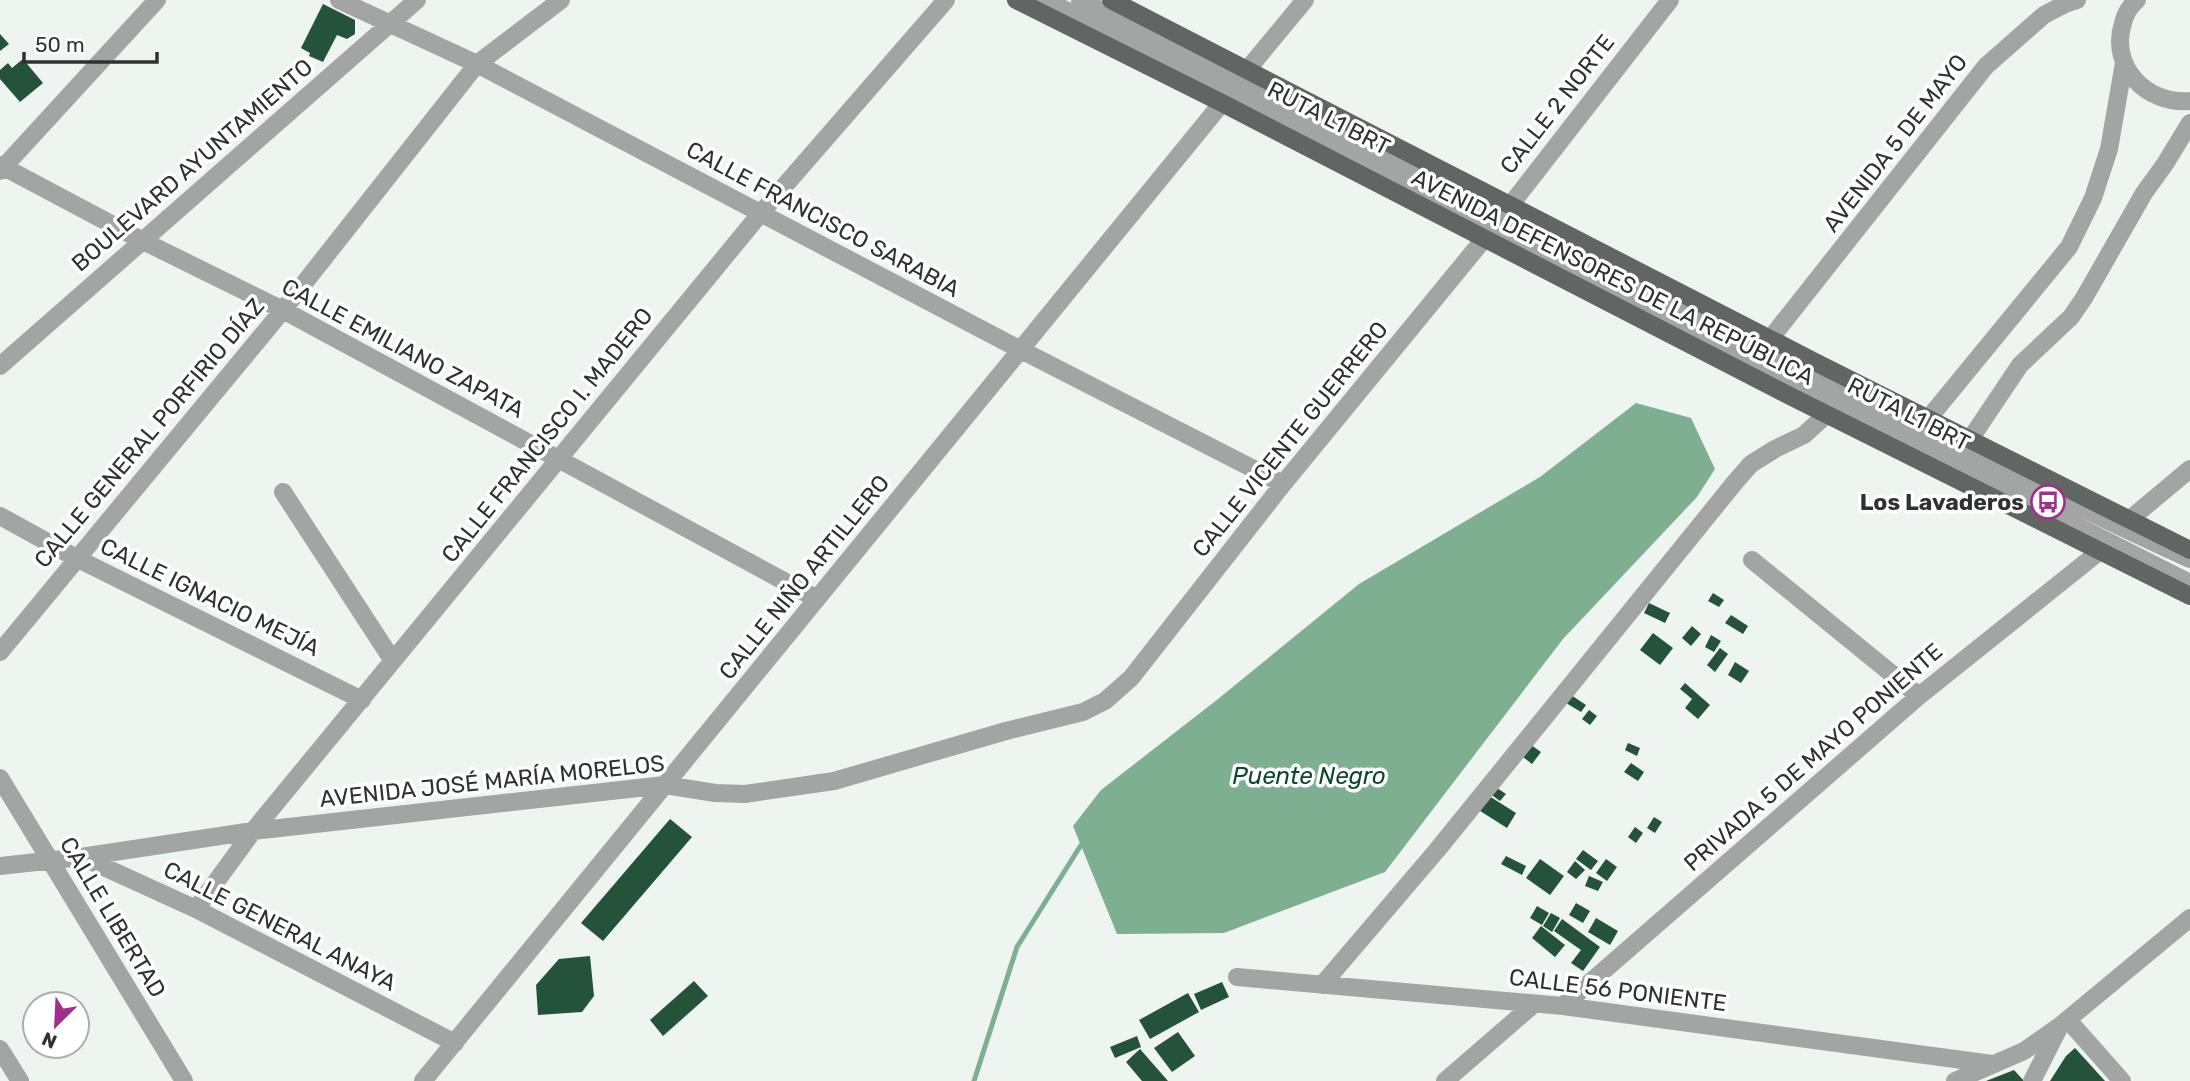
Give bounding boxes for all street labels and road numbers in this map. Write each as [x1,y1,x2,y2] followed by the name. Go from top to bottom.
[1494,29,1620,179] street label: CALLE 2 NORTE
[1817,48,1973,238] street label: AVENIDA 5 DE MAYO
[66,53,318,277] street label: BOULEVARD AYUNTAMIENTO
[1263,75,1395,161] street label: RUTA L1 BRT
[682,135,964,303] street label: CALLE FRANCISCO SARABIA
[1407,163,1819,391] street label: AVENIDA DEFENSORES DE LA REPÚBLICA
[277,272,529,424] street label: CALLE EMILIANO ZAPATA
[28,293,270,573] street label: CALLE GENERAL PORFIRIO DÍAZ
[435,302,659,568] street label: CALLE FRANCISCO I. MADERO
[1186,315,1394,563] street label: CALLE VICENTE GUERRERO
[1843,371,1975,457] street label: RUTA L1 BRT
[713,469,895,685] street label: CALLE NIÑO ARTILLERO
[96,532,324,662] street label: CALLE IGNACIO MEJÍA
[1678,637,1948,877] street label: PRIVADA 5 DE MAYO PONIENTE
[318,749,666,813] street label: AVENIDA JOSÉ MARÍA MORELOS
[54,832,172,1002] street label: CALLE LIBERTAD
[159,855,401,997] street label: CALLE GENERAL ANAYA
[1508,963,1728,1017] street label: CALLE 56 PONIENTE

